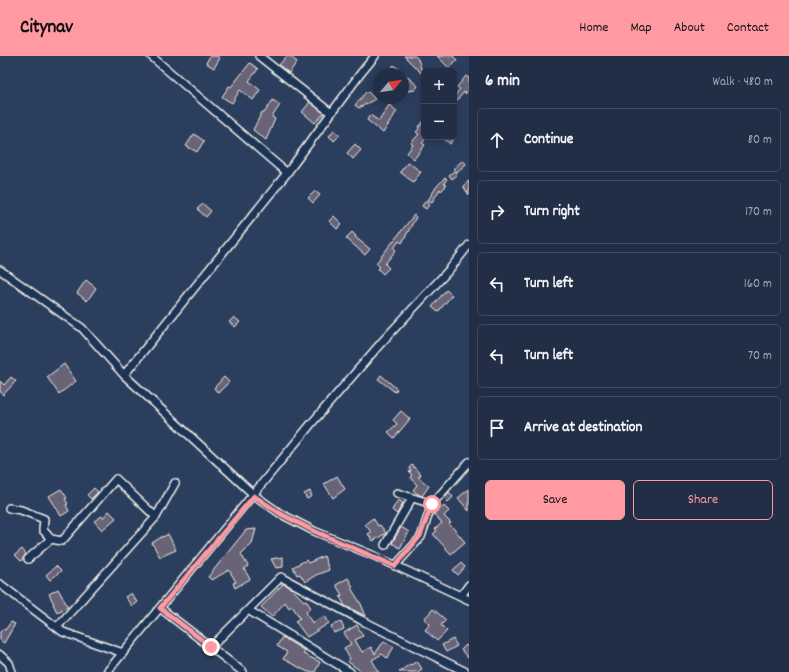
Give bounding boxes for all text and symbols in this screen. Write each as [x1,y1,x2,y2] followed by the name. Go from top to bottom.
[20,15,73,42] text: Citynav
[579,18,608,38] text: Home
[630,18,652,38] text: Map
[674,18,705,38] text: About
[727,18,769,38] text: Contact
[373,68,409,104] north arrow
[421,68,457,140] map controls
[421,68,457,104] button: +
[485,70,520,94] text: 6 min
[712,73,773,92] text: Walk · 480 m
[421,104,457,140] button: −
[486,129,508,151] icon: ahead
[524,129,573,151] text: Continue
[748,131,772,150] text: 80 m
[486,201,508,223] icon: right
[524,201,580,223] text: Turn right
[745,203,772,222] text: 170 m
[486,273,508,295] icon: left
[524,273,573,295] text: Turn left
[744,275,772,294] text: 160 m
[486,345,508,367] icon: left
[524,345,573,367] text: Turn left
[748,347,772,366] text: 70 m
[486,417,508,439] icon: arrive
[524,417,642,439] text: Arrive at destination
[485,480,625,520] button: Save
[633,480,773,520] button: Share
[423,495,441,513] route start
[202,638,220,656] route end

